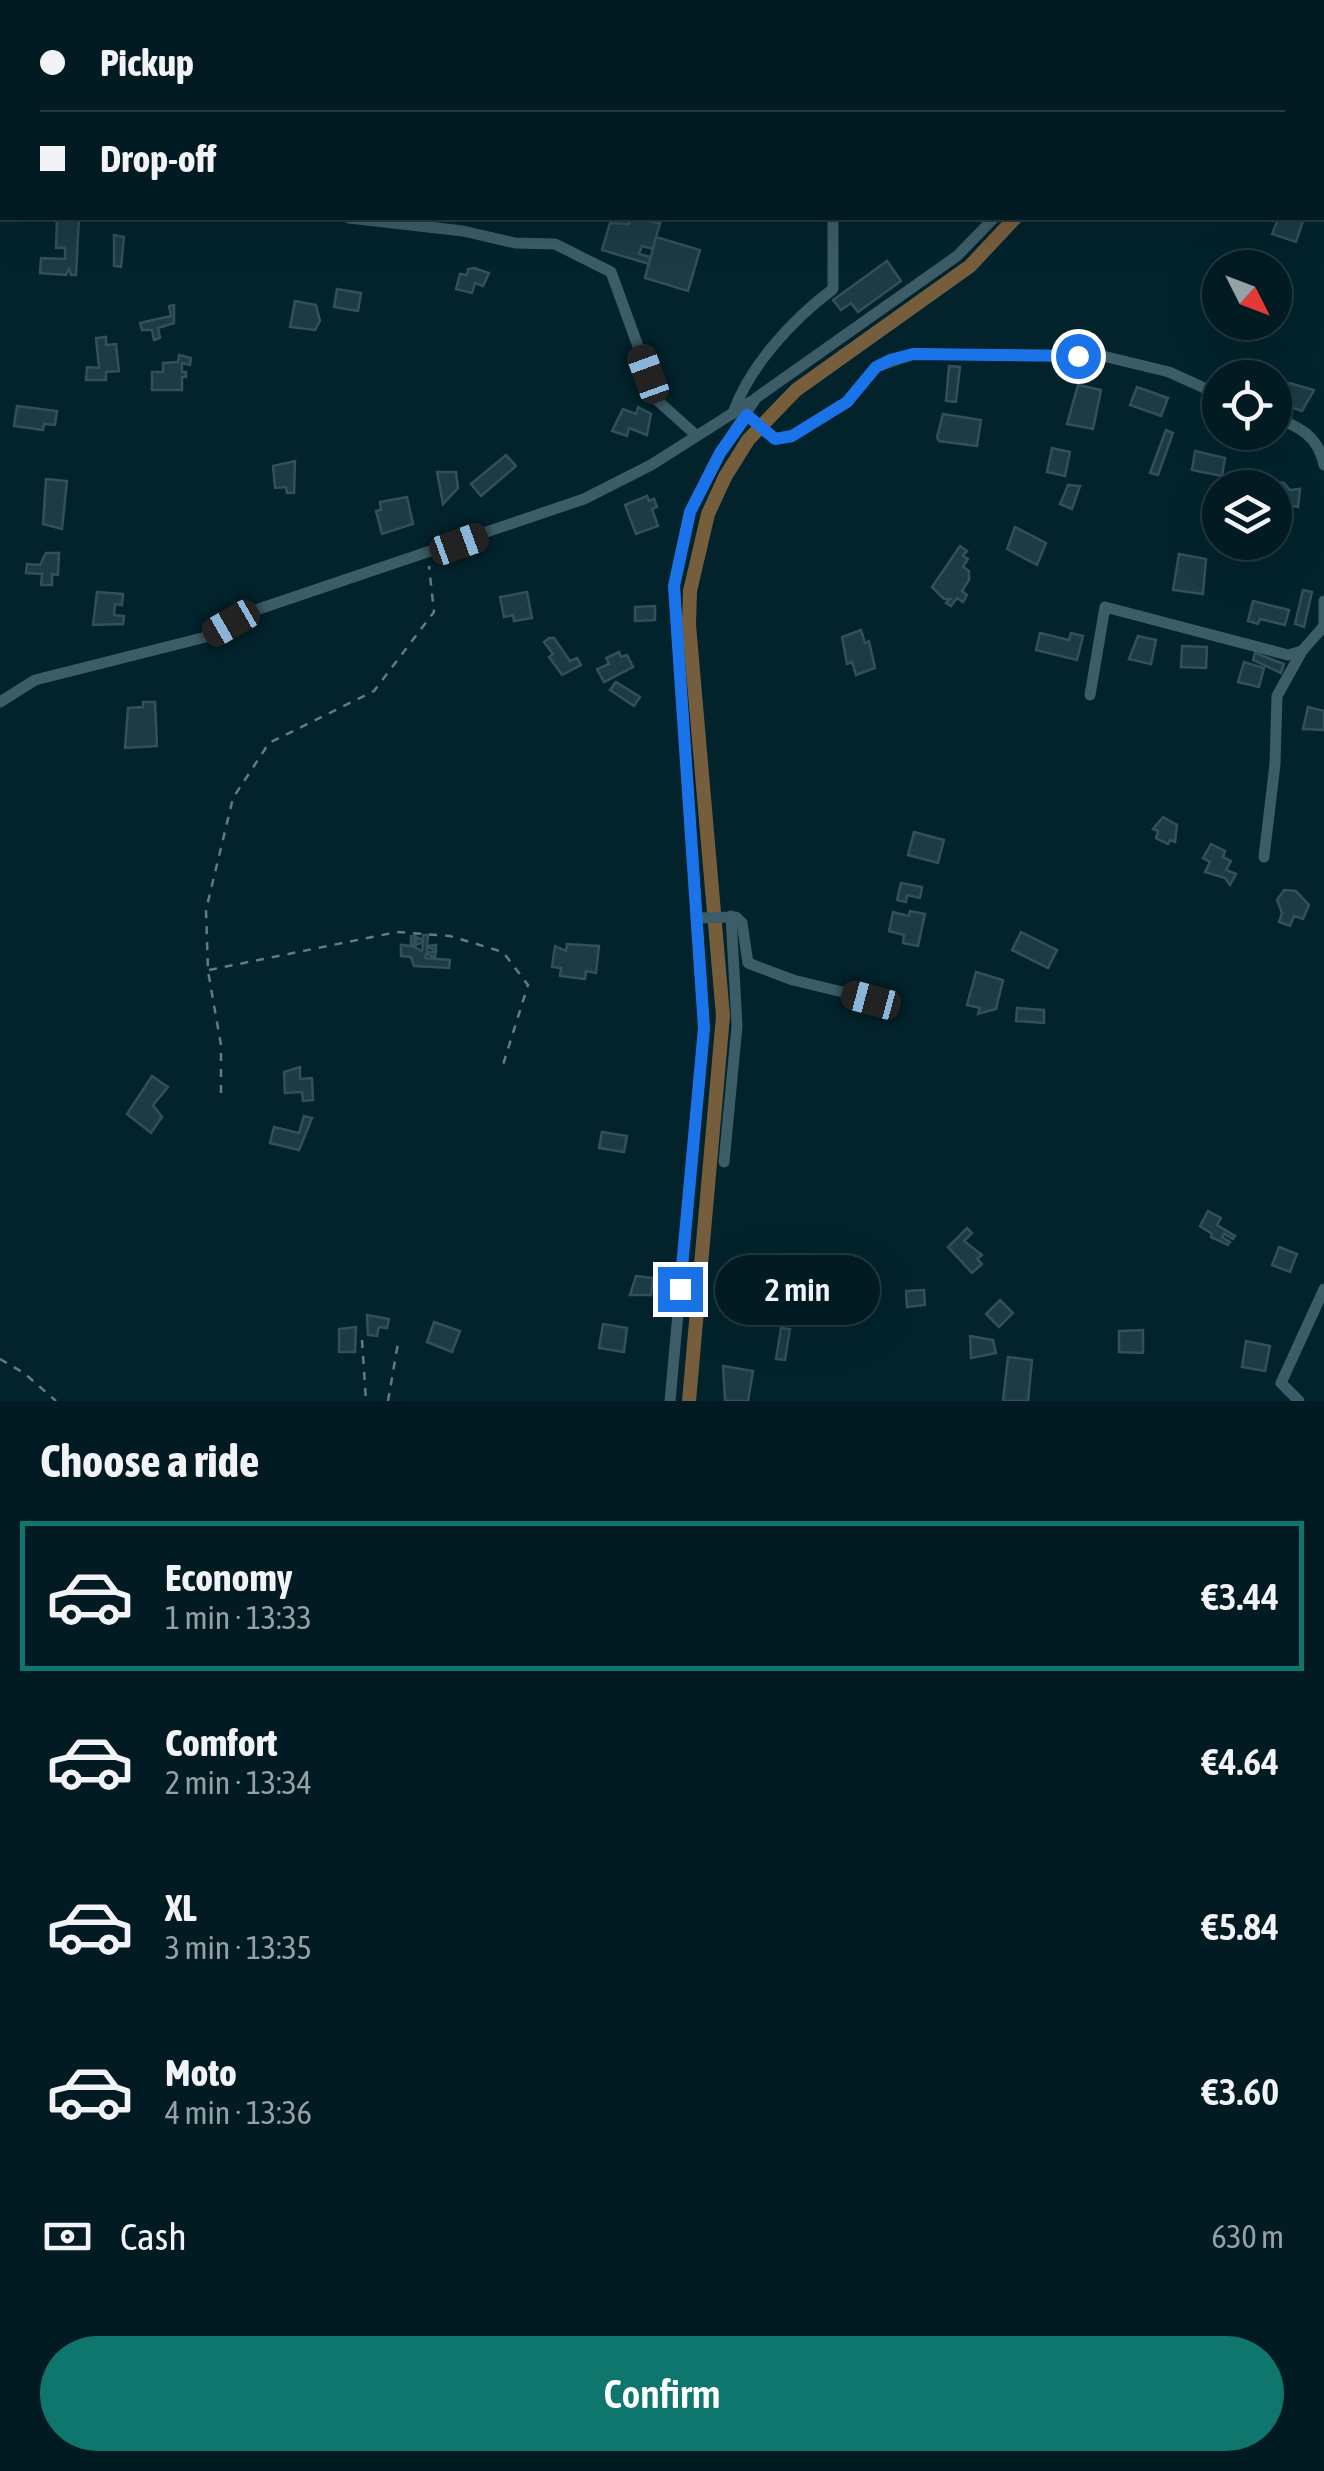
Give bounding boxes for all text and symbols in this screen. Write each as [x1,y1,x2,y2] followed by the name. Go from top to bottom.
[100,41,194,84] text: Pickup
[100,137,216,180] text: Drop-off
[1202,250,1292,340] north arrow
[1202,250,1292,560] map controls
[1056,334,1101,379] route start
[624,341,672,407] car
[1202,360,1292,450] button: locate
[1202,470,1292,560] button: layers
[426,520,492,568] car
[198,595,264,651] car
[838,978,904,1022] car
[715,1254,880,1324] callout: 2 min
[658,1267,703,1312] route end
[765,1271,830,1308] text: 2 min
[40,1435,259,1487] text: Choose a ride
[45,1551,135,1641] icon: car
[165,1556,292,1599] text: Economy
[1202,1575,1279,1618] text: €3.44
[165,1599,312,1636] text: 1 min · 13:33
[45,1716,135,1806] icon: car
[165,1721,277,1764] text: Comfort
[1202,1740,1279,1783] text: €4.64
[165,1764,312,1801] text: 2 min · 13:34
[45,1881,135,1971] icon: car
[165,1886,197,1929] text: XL
[1202,1905,1279,1948] text: €5.84
[165,1929,312,1966] text: 3 min · 13:35
[45,2046,135,2136] icon: car
[165,2051,237,2094] text: Moto
[1202,2070,1279,2113] text: €3.60
[165,2094,312,2131] text: 4 min · 13:36
[40,2209,95,2264] icon: cash
[120,2215,187,2258] text: Cash
[1211,2218,1284,2255] text: 630 m
[40,2336,1284,2451] button: Confirm

